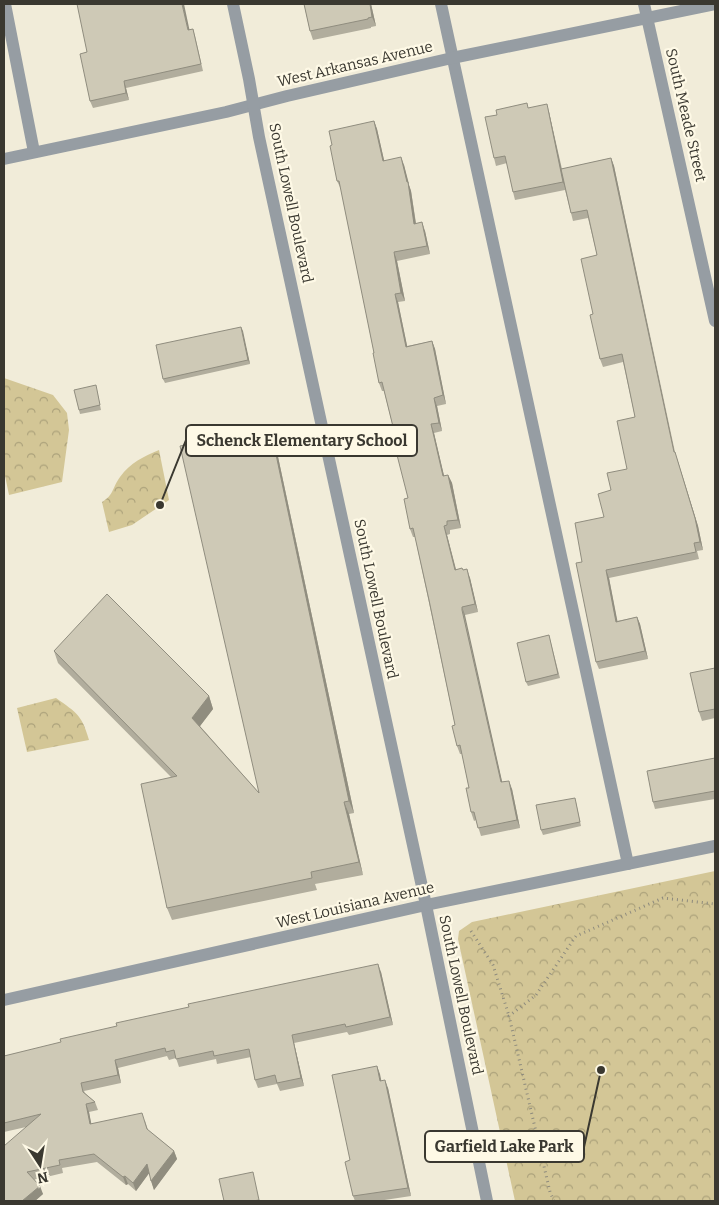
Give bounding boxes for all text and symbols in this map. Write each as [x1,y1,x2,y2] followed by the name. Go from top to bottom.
[276,37,434,91] street label: West Arkansas Avenue
[662,47,710,184] street label: South Meade Street
[265,121,317,285] street label: South Lowell Boulevard
[186,425,417,456] callout: Schenck Elementary School
[196,431,408,450] text: Schenck Elementary School
[350,517,402,681] street label: South Lowell Boulevard
[274,878,436,932] street label: West Louisiana Avenue
[435,913,487,1077] street label: South Lowell Boulevard
[425,1131,584,1162] callout: Garfield Lake Park
[435,1137,574,1156] text: Garfield Lake Park
[15,1140,65,1190] north arrow
[35,1168,50,1187] text: N

